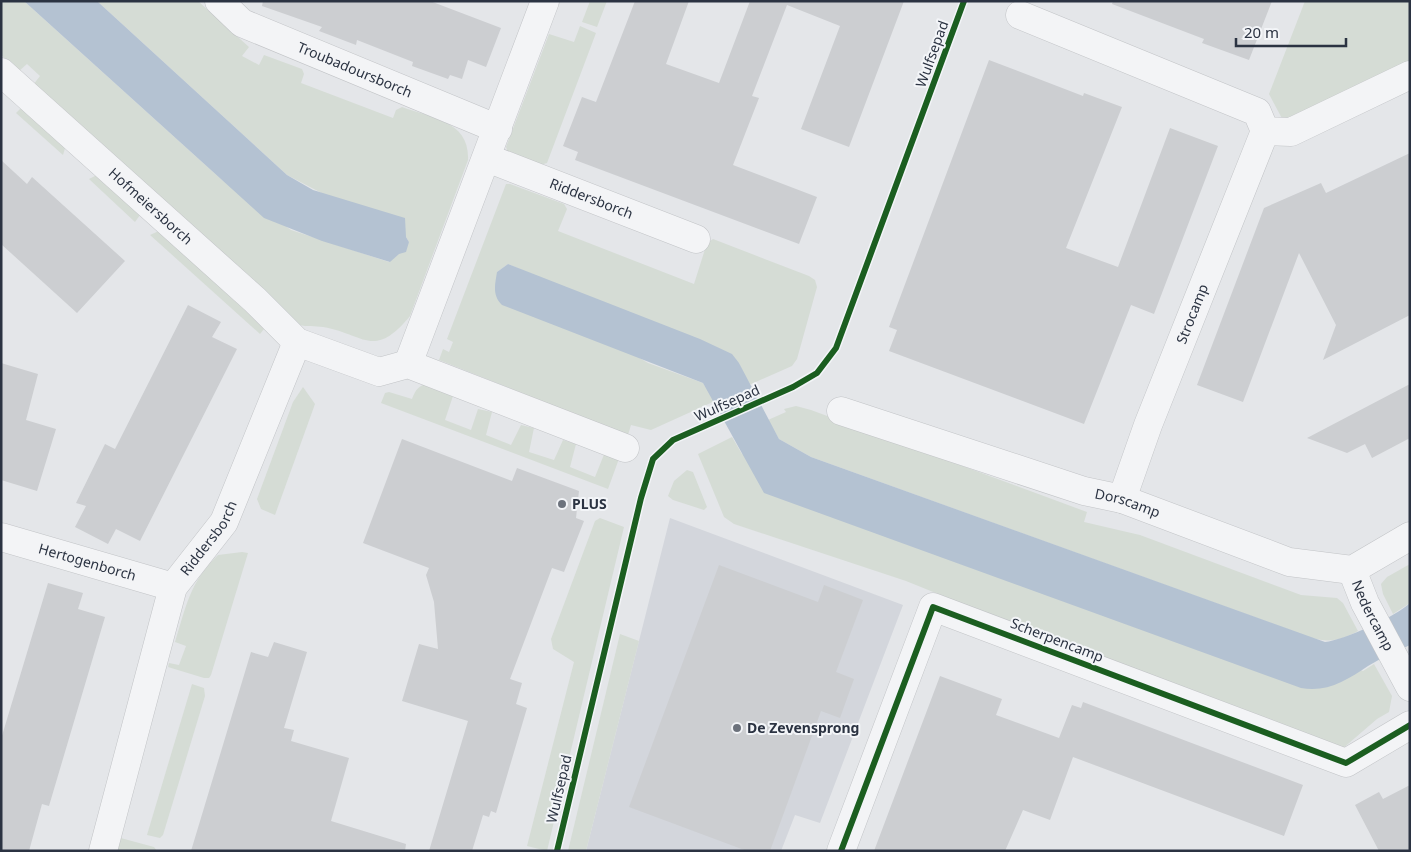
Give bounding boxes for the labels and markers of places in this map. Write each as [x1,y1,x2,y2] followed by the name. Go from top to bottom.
[572,494,607,513] place label: PLUS
[556,498,568,510] marker: PLUS
[747,718,859,737] place label: De Zevensprong
[731,722,743,734] marker: De Zevensprong

